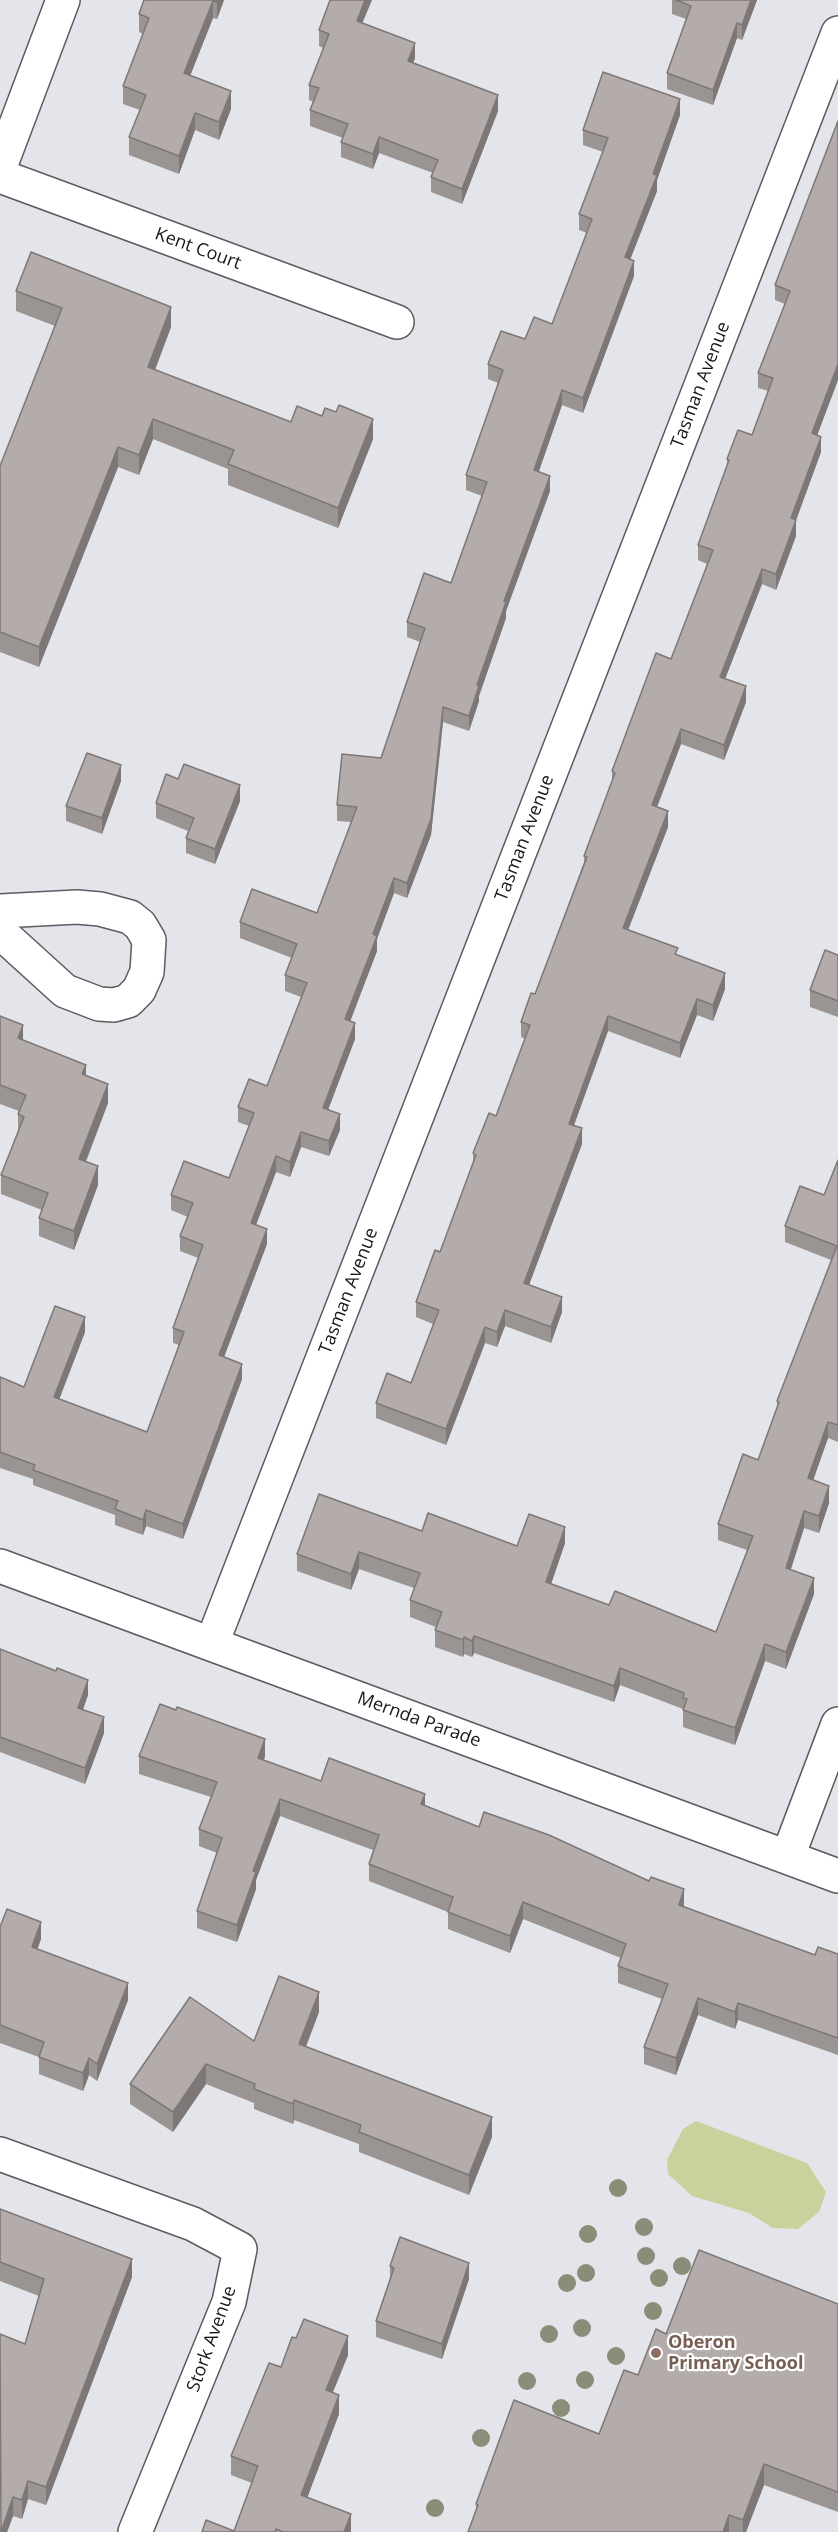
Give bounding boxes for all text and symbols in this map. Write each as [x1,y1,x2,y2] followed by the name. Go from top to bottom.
[152,223,244,275] street label: Kent Court
[667,319,735,451] street label: Tasman Avenue
[491,772,559,904] street label: Tasman Avenue
[315,1225,383,1357] street label: Tasman Avenue
[354,1688,484,1752] street label: Mernda Parade
[183,2283,241,2395] street label: Stork Avenue
[668,2332,803,2374] place label: Oberon Primary School
[649,2346,663,2360] marker: Oberon Primary School

